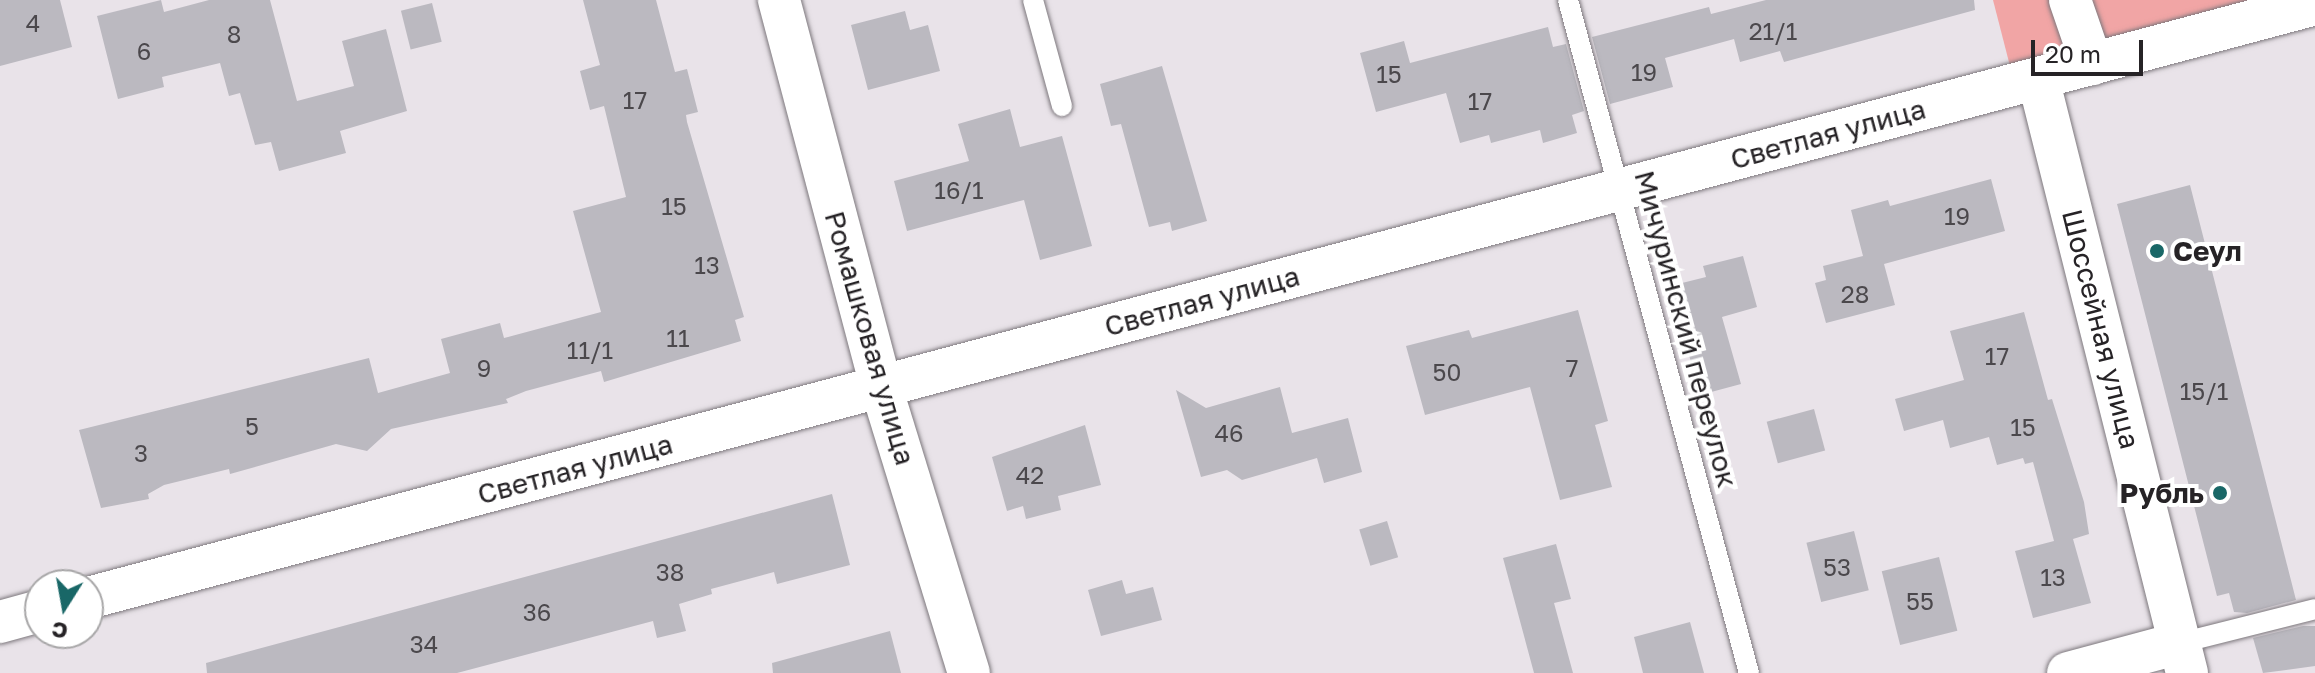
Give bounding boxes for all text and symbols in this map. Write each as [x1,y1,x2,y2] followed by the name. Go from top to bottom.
[26,9,40,37] house number: 4
[1749,17,1797,45] house number: 21/1
[227,20,241,48] house number: 8
[2035,24,2147,74] scale bar
[137,37,151,65] house number: 6
[2045,39,2101,68] text: 20 m
[1631,58,1657,86] house number: 19
[1376,60,1402,88] house number: 15
[623,86,647,114] house number: 17
[1468,87,1492,115] house number: 17
[1727,92,1929,176] street label: Светлая улица
[1628,167,1744,491] street label: Мичуринский переулок
[934,176,984,204] house number: 16/1
[661,192,687,220] house number: 15
[1944,202,1970,230] house number: 19
[2055,206,2147,452] street label: Шоссейная улица
[818,207,922,469] street label: Ромашковая улица
[2173,234,2242,268] place label: Сеул
[2148,242,2166,260] marker: Сеул
[694,251,720,279] house number: 13
[1101,259,1303,343] street label: Светлая улица
[1841,280,1869,308] house number: 28
[666,324,690,352] house number: 11
[567,336,613,364] house number: 11/1
[1985,342,2009,370] house number: 17
[477,354,491,382] house number: 9
[1566,354,1578,382] house number: 7
[1433,358,1461,386] house number: 50
[2180,377,2228,405] house number: 15/1
[245,412,259,440] house number: 5
[2010,413,2036,441] house number: 15
[1214,419,1244,447] house number: 46
[474,427,676,511] street label: Светлая улица
[134,439,148,467] house number: 3
[1016,461,1044,489] house number: 42
[2119,476,2204,510] place label: Рубль
[2211,484,2229,502] marker: Рубль
[1823,553,1851,581] house number: 53
[656,558,684,586] house number: 38
[2040,563,2066,591] house number: 13
[24,569,104,649] north arrow
[1906,587,1934,615] house number: 55
[523,598,551,626] house number: 36
[49,616,70,646] text: С
[410,630,438,658] house number: 34

